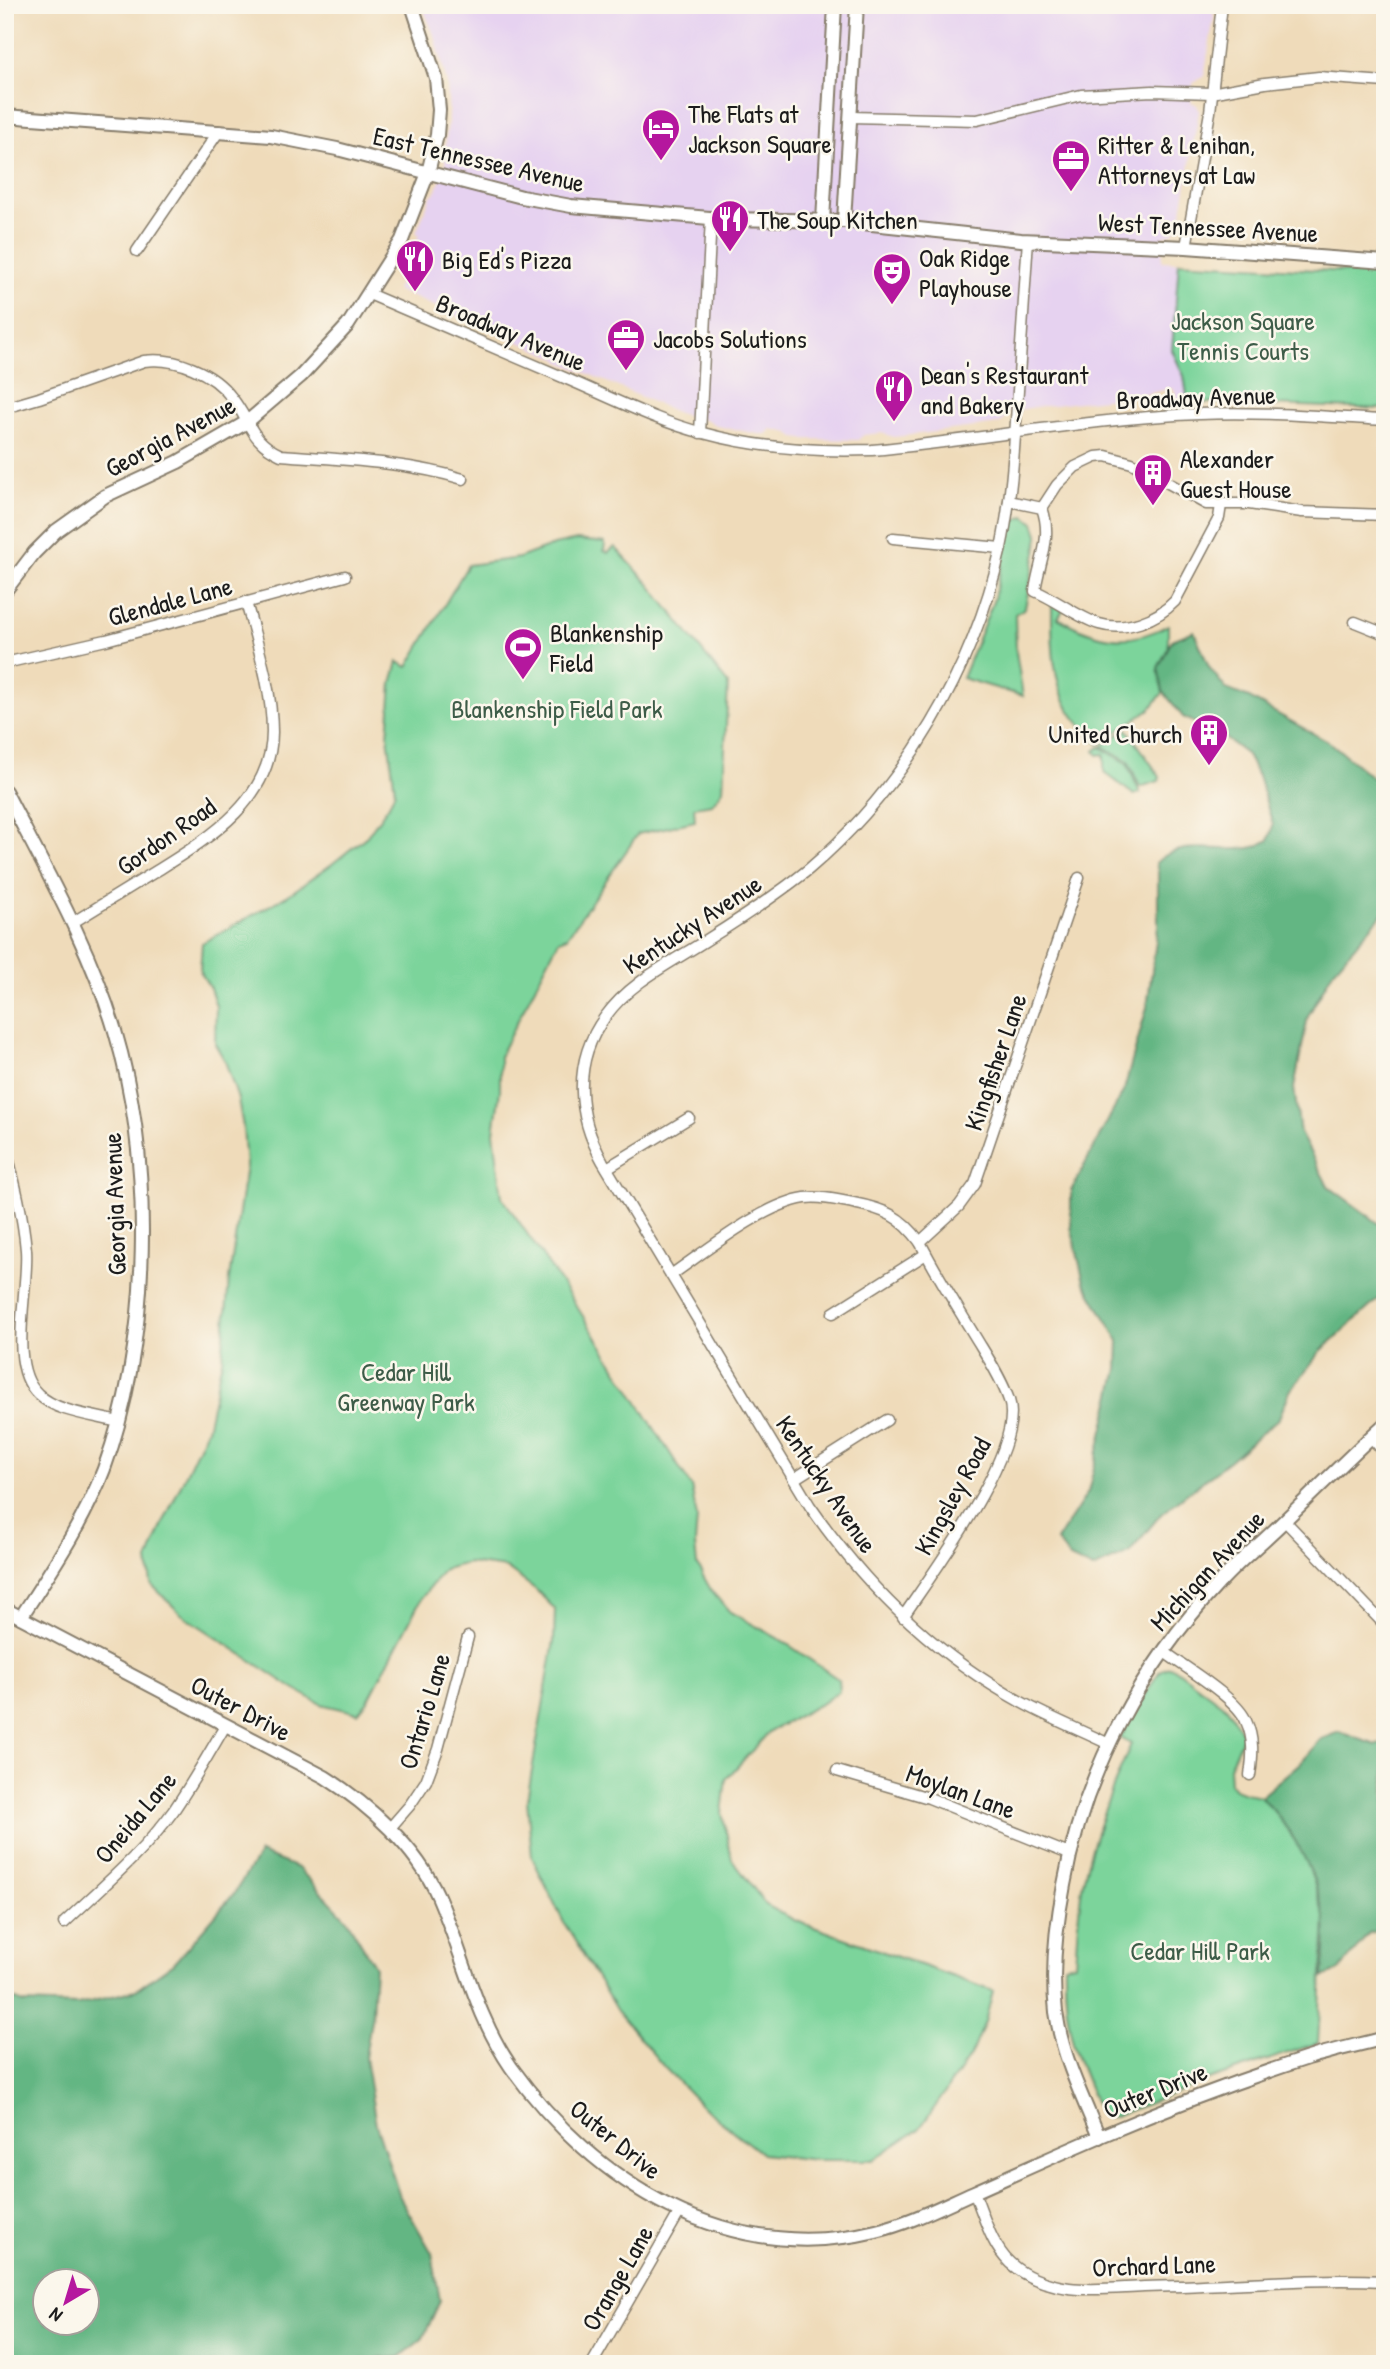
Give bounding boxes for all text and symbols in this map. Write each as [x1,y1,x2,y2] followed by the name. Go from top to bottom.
[688,96,832,161] place label: The Flats at Jackson Square
[640,107,682,162] hotel icon: The Flats at Jackson Square
[370,118,588,200] street label: East Tennessee Avenue
[1098,127,1255,192] place label: Ritter & Lenihan, Attorneys at Law
[1050,138,1092,193] office icon: Ritter & Lenihan, Attorneys at Law
[709,198,751,253] restaurant icon: The Soup Kitchen
[757,202,918,237] place label: The Soup Kitchen
[1097,204,1319,250] street label: West Tennessee Avenue
[394,238,436,293] restaurant icon: Big Ed's Pizza
[919,240,1012,305] place label: Oak Ridge Playhouse
[442,242,571,277] place label: Big Ed's Pizza
[871,251,913,306] theatre icon: Oak Ridge Playhouse
[431,285,591,379] street label: Broadway Avenue
[1171,303,1315,368] park label: Jackson Square Tennis Courts
[605,317,647,372] office icon: Jacobs Solutions
[653,321,807,356] place label: Jacobs Solutions
[921,357,1090,422] place label: Dean's Restaurant and Bakery
[873,368,915,423] restaurant icon: Dean's Restaurant and Bakery
[1116,377,1276,417] street label: Broadway Avenue
[99,387,241,485] street label: Georgia Avenue
[1180,441,1292,506] place label: Alexander Guest House
[1132,452,1174,507] building icon: Alexander Guest House
[104,568,236,634] street label: Glendale Lane
[549,615,663,680] place label: Blankenship Field
[502,626,544,681] sports icon: Blankenship Field
[451,691,663,726] park label: Blankenship Field Park
[1188,712,1230,767] building icon: United Church
[1048,716,1182,751] place label: United Church
[109,789,223,883] street label: Gordon Road
[616,866,768,982] street label: Kentucky Avenue
[955,989,1035,1135] street label: Kingfisher Lane
[94,1132,134,1276] street label: Georgia Avenue
[337,1354,475,1419] park label: Cedar Hill Greenway Park
[768,1408,886,1560] street label: Kentucky Avenue
[905,1431,999,1561] street label: Kingsley Road
[1142,1502,1272,1638] street label: Michigan Avenue
[390,1649,458,1773] street label: Ontario Lane
[185,1667,297,1749] street label: Outer Drive
[902,1755,1020,1827] street label: Moylan Lane
[86,1763,184,1871] street label: Oneida Lane
[1130,1933,1270,1968] park label: Cedar Hill Park
[1098,2053,1212,2127] street label: Outer Drive
[563,2091,669,2187] street label: Outer Drive
[573,2219,661,2337] street label: Orange Lane
[1092,2245,1216,2285] street label: Orchard Lane
[32,2268,102,2338] north arrow
[44,2302,68,2329] text: N

